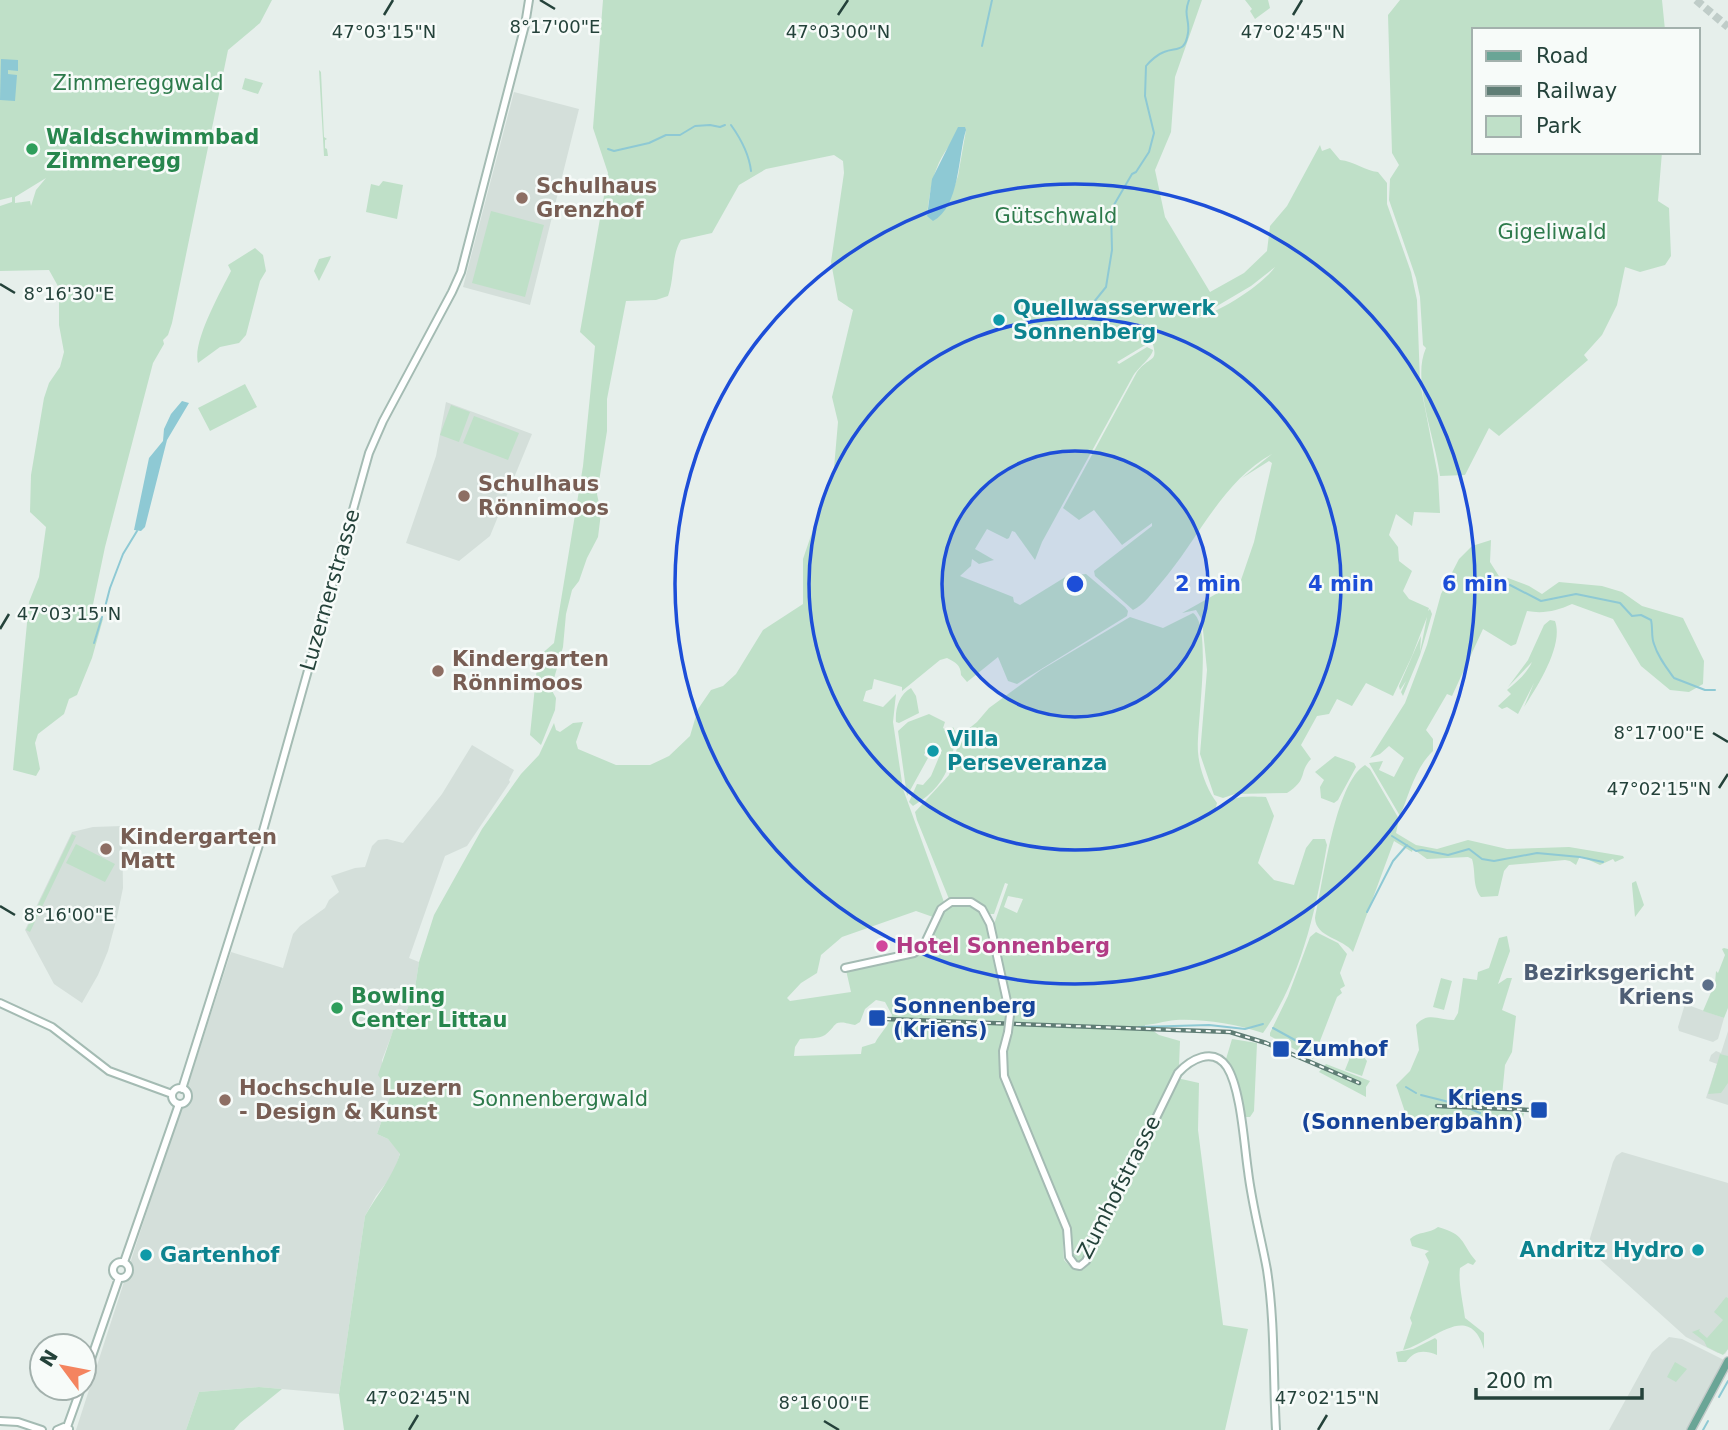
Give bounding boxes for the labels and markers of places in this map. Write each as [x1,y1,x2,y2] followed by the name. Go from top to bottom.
[46,125,259,173] place label: Waldschwimmbad Zimmeregg
[24,141,40,157] marker: Waldschwimmbad Zimmeregg
[536,174,657,222] place label: Schulhaus Grenzhof
[514,190,530,206] marker: Schulhaus Grenzhof
[1013,296,1217,344] place label: Quellwasserwerk Sonnenberg
[991,312,1007,328] marker: Quellwasserwerk Sonnenberg
[478,472,609,520] place label: Schulhaus Rönnimoos
[456,488,472,504] marker: Schulhaus Rönnimoos
[1063,572,1087,596] centre of rings
[452,647,609,695] place label: Kindergarten Rönnimoos
[430,663,446,679] marker: Kindergarten Rönnimoos
[947,727,1108,775] place label: Villa Perseveranza
[925,743,941,759] marker: Villa Perseveranza
[120,825,277,873] place label: Kindergarten Matt
[98,841,114,857] marker: Kindergarten Matt
[896,934,1110,958] place label: Hotel Sonnenberg
[874,938,890,954] marker: Hotel Sonnenberg
[1523,961,1694,1009] place label: Bezirksgericht Kriens
[1700,977,1716,993] marker: Bezirksgericht Kriens
[351,984,507,1032] place label: Bowling Center Littau
[893,994,1036,1042] place label: Sonnenberg (Kriens)
[329,1000,345,1016] marker: Bowling Center Littau
[867,1008,887,1028] marker: Sonnenberg (Kriens)
[1297,1037,1388,1061] place label: Zumhof
[1271,1039,1291,1059] marker: Zumhof
[239,1076,462,1124] place label: Hochschule Luzern - Design & Kunst
[1301,1086,1523,1134] place label: Kriens (Sonnenbergbahn)
[217,1092,233,1108] marker: Hochschule Luzern - Design & Kunst
[1529,1100,1549,1120] marker: Kriens (Sonnenbergbahn)
[1520,1238,1684,1262] place label: Andritz Hydro
[1690,1242,1706,1258] marker: Andritz Hydro
[160,1243,280,1267] place label: Gartenhof
[138,1247,154,1263] marker: Gartenhof

